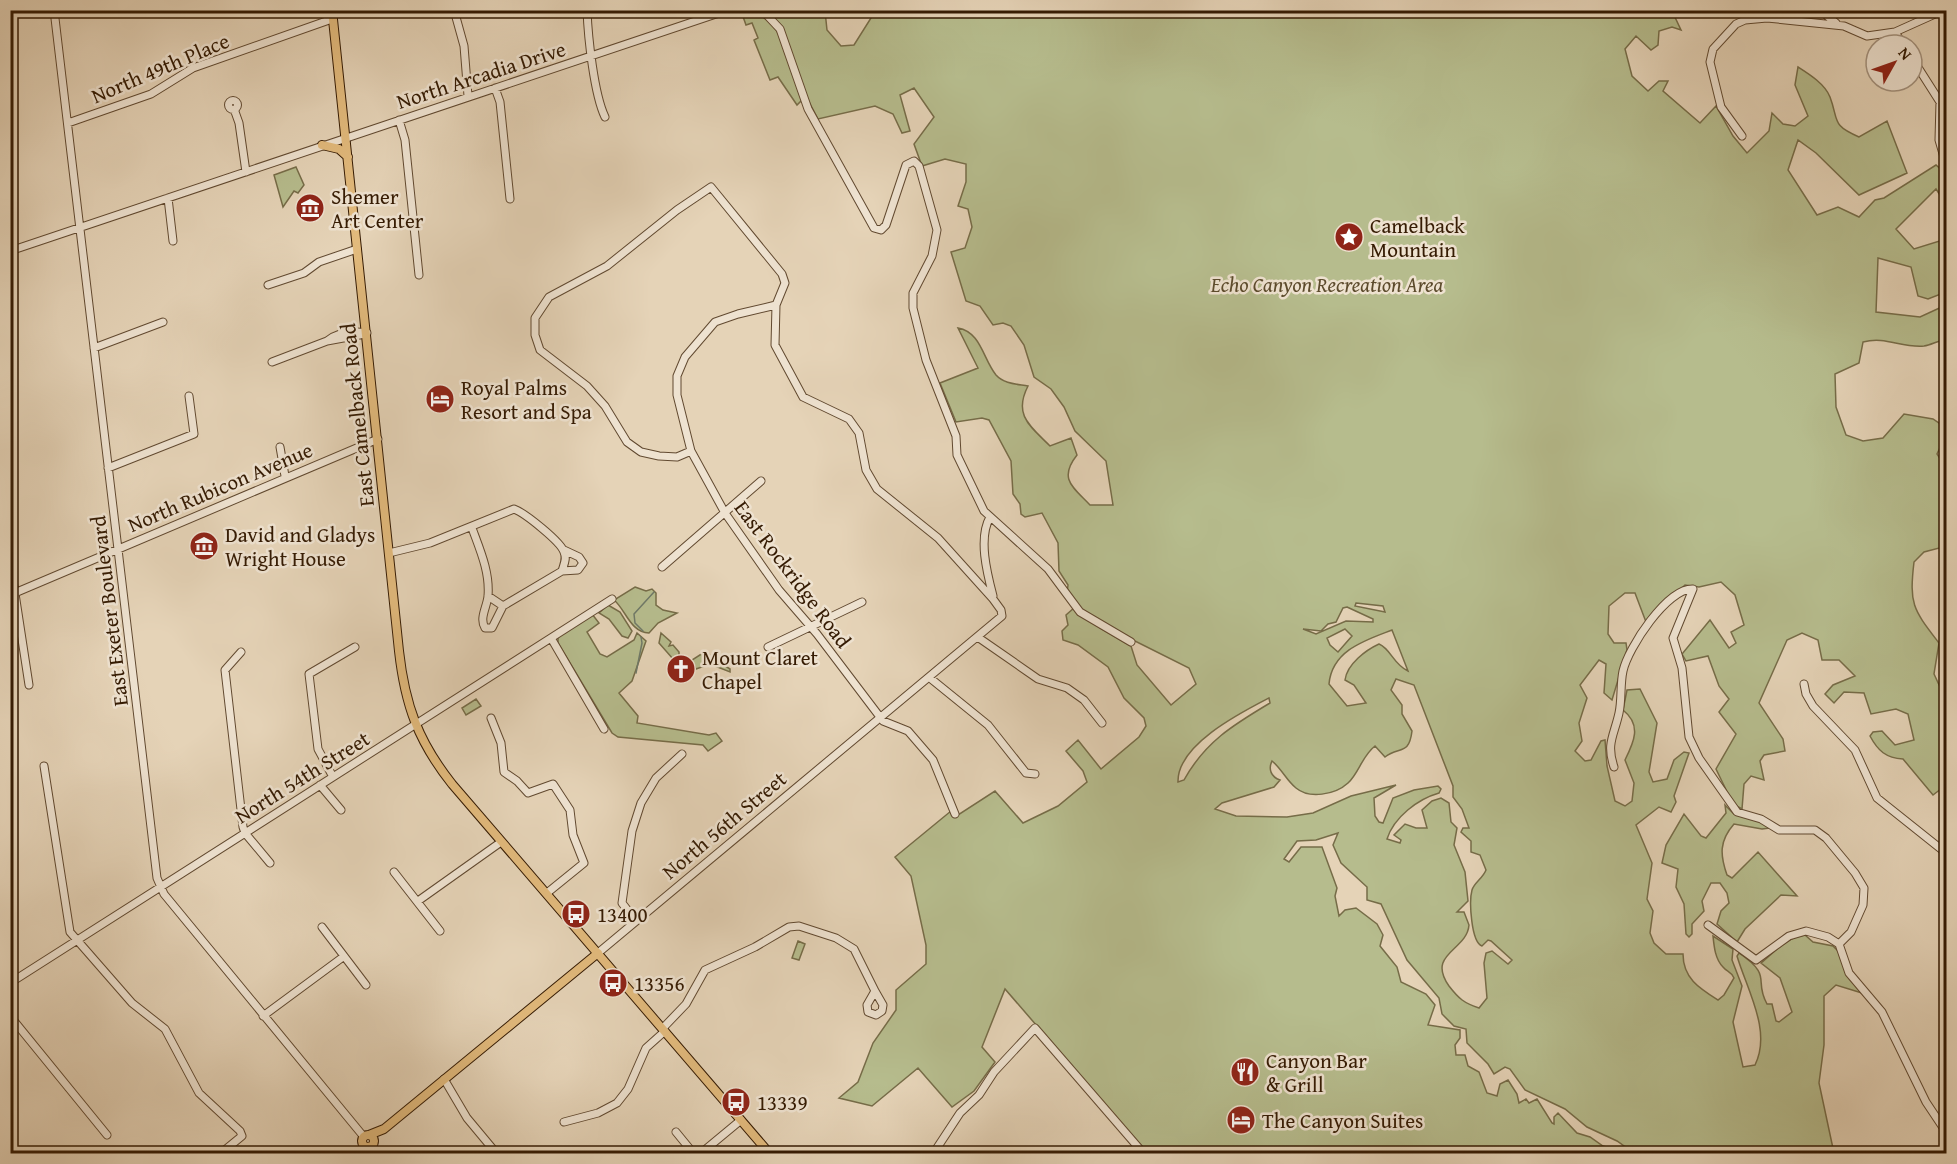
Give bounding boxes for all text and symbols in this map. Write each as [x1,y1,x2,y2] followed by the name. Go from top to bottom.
[86,25,234,111] street label: North 49th Place
[393,33,570,117] street label: North Arcadia Drive
[1864,33,1924,93] north arrow
[1893,42,1918,65] text: N
[331,181,424,236] place label: Shemer Art Center
[294,192,326,224] museum icon: Shemer Art Center
[1370,210,1465,265] place label: Camelback Mountain
[1333,221,1365,253] place icon: Camelback Mountain
[1210,269,1444,300] park label: Echo Canyon Recreation Area
[332,321,382,508] street label: East Camelback Road
[461,372,592,427] place label: Royal Palms Resort and Spa
[424,383,456,415] hotel icon: Royal Palms Resort and Spa
[123,434,317,540] street label: North Rubicon Avenue
[727,494,859,655] street label: East Rockridge Road
[82,513,136,708] street label: East Exeter Boulevard
[225,519,375,574] place label: David and Gladys Wright House
[188,530,220,562] museum icon: David and Gladys Wright House
[702,642,819,697] place label: Mount Claret Chapel
[665,653,697,685] church icon: Mount Claret Chapel
[228,723,376,831] street label: North 54th Street
[655,763,793,886] street label: North 56th Street
[560,898,592,930] bus stop icon: 13400
[597,899,648,930] place label: 13400
[597,967,629,999] bus stop icon: 13356
[634,968,685,999] place label: 13356
[1266,1045,1367,1100] place label: Canyon Bar & Grill
[1229,1056,1261,1088] restaurant icon: Canyon Bar & Grill
[720,1086,752,1118] bus stop icon: 13339
[757,1087,808,1118] place label: 13339
[1225,1104,1257,1136] hotel icon: The Canyon Suites
[1262,1105,1423,1136] place label: The Canyon Suites

